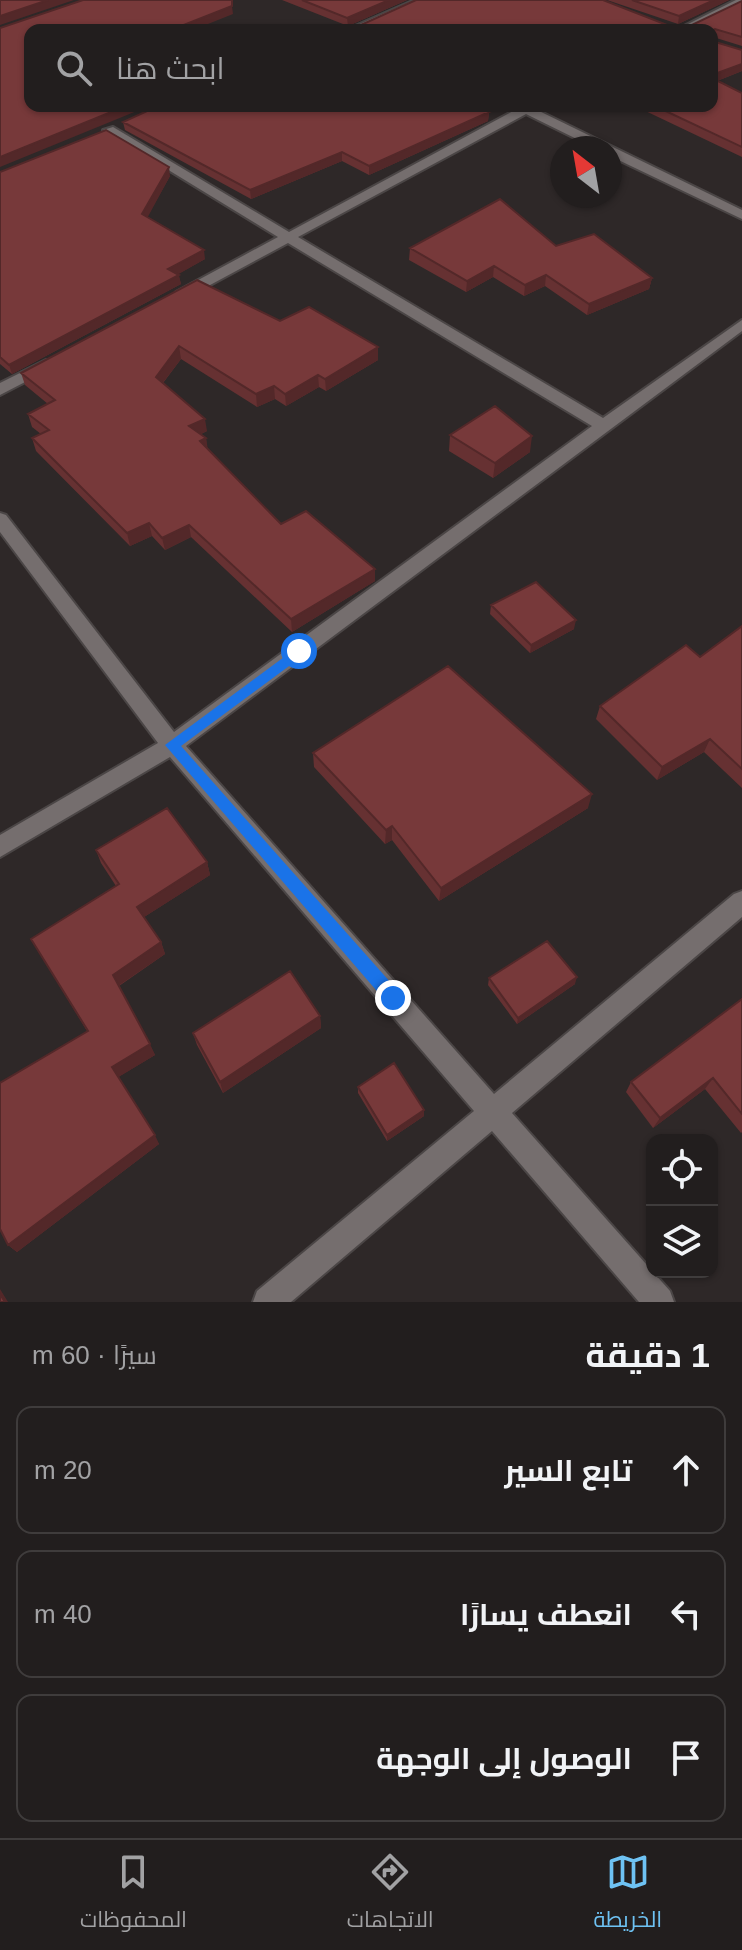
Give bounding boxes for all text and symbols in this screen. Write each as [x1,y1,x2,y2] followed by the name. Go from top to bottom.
[24,24,718,112] search box
[52,46,96,90] icon: search
[116,52,225,85] text: ابحث هنا
[550,136,622,208] north arrow
[281,633,317,669] route start
[375,980,411,1016] route end
[646,1134,718,1278] map controls
[646,1134,718,1206] button: locate
[646,1206,718,1278] button: layers
[586,1336,710,1374] text: 1 دقيقة
[32,1340,157,1370] text: سيرًا · 60 m
[664,1448,708,1492] icon: ahead
[504,1454,632,1487] text: تابع السير
[34,1455,92,1485] text: 20 m
[664,1592,708,1636] icon: left
[460,1598,632,1631] text: انعطف يسارًا
[34,1599,92,1629] text: 40 m
[664,1736,708,1780] icon: arrive
[376,1742,632,1775] text: الوصول إلى الوجهة
[80,1850,187,1940] tab: المحفوظات
[347,1850,434,1940] tab: الاتجاهات
[593,1850,662,1940] tab: الخريطة

